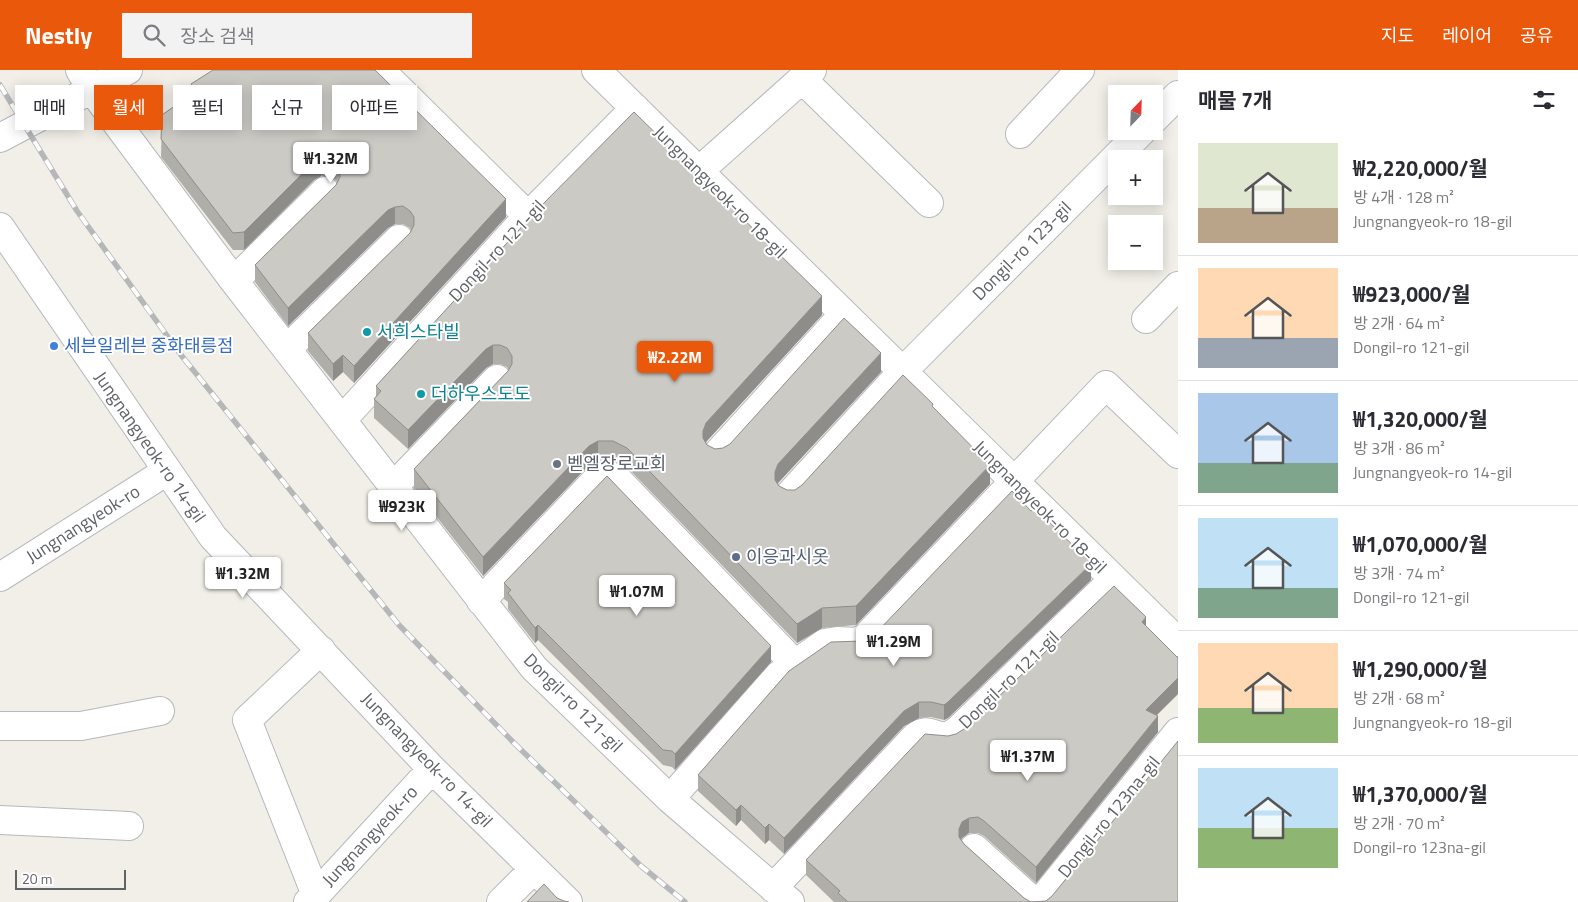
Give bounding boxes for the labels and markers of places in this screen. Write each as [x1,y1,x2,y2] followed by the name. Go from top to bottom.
[290,142,372,184] pin: ₩1.32M
[377,318,460,345] place label: 서희스타빌
[361,326,373,338] marker: 서희스타빌
[64,332,234,359] place label: 세븐일레븐 중화태릉점
[48,340,60,352] marker: 세븐일레븐 중화태릉점
[634,340,716,383] pin: ₩2.22M
[431,380,530,407] place label: 더하우스도도
[415,388,427,400] marker: 더하우스도도
[567,450,666,477] place label: 벧엘장로교회
[551,458,563,470] marker: 벧엘장로교회
[367,490,437,532] pin: ₩923K
[746,543,829,570] place label: 이응과시옷
[730,551,742,563] marker: 이응과시옷
[202,556,284,599] pin: ₩1.32M
[596,574,678,617] pin: ₩1.07M
[853,624,935,667] pin: ₩1.29M
[987,740,1069,782] pin: ₩1.37M

